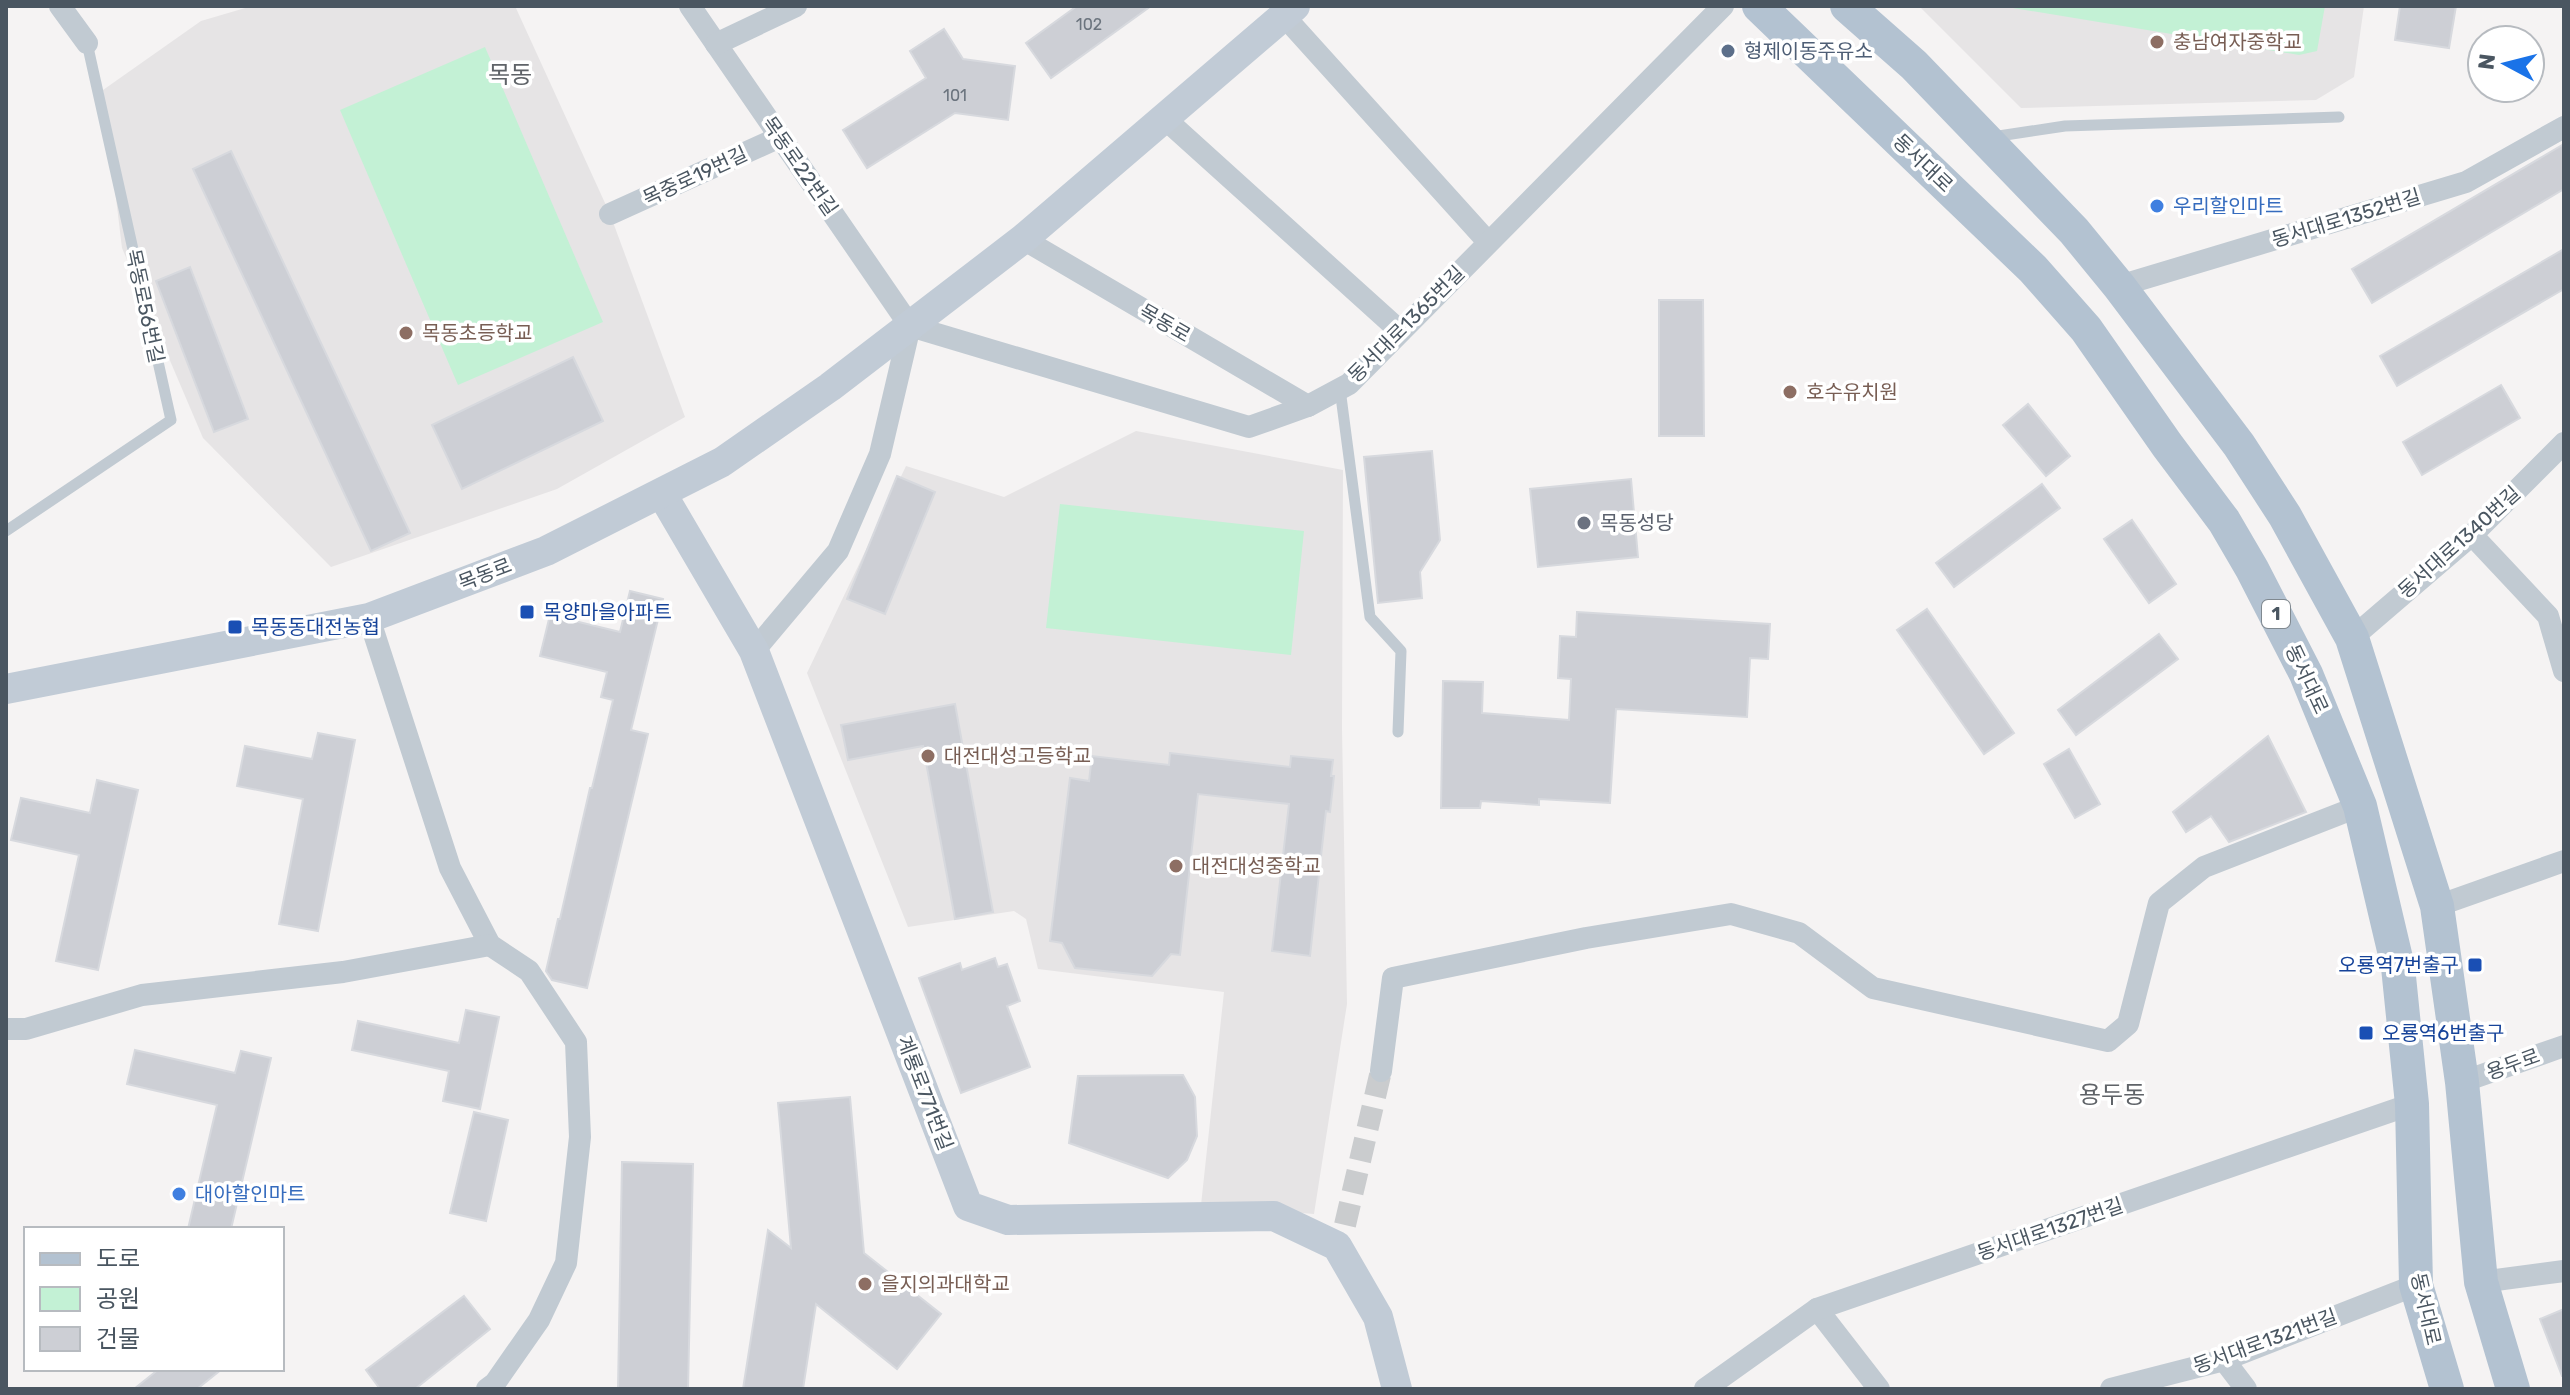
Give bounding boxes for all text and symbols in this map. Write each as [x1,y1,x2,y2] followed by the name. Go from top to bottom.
[1076,15,1102,34] house number: 102
[2466,24,2546,104] north arrow
[2173,30,2302,54] place label: 충남여자중학교
[2148,33,2166,51] marker: 충남여자중학교
[1744,39,1873,63] place label: 형제이동주유소
[1719,42,1737,60] marker: 형제이동주유소
[2472,52,2501,71] text: N
[488,61,532,89] district label: 목동
[943,86,967,105] house number: 101
[757,112,843,220] street label: 목동로22번길
[1888,129,1958,197] street label: 동서대로
[639,141,751,211] street label: 목중로19번길
[2269,184,2423,252] street label: 동서대로1352번길
[2173,194,2283,218] place label: 우리할인마트
[2148,197,2166,215] marker: 우리할인마트
[121,247,169,365] street label: 목동로56번길
[1343,261,1469,387] street label: 동서대로1365번길
[1135,299,1195,347] street label: 목동로
[422,321,532,345] place label: 목동초등학교
[397,324,415,342] marker: 목동초등학교
[1806,380,1898,404] place label: 호수유치원
[1781,383,1799,401] marker: 호수유치원
[2393,481,2525,603] street label: 동서대로1340번길
[1600,511,1674,535] place label: 목동성당
[1575,514,1593,532] marker: 목동성당
[455,553,515,595] street label: 목동로
[543,600,672,624] place label: 목양마을아파트
[2262,600,2290,628] road number: 1
[518,603,536,621] marker: 목양마을아파트
[251,615,380,639] place label: 목동동대전농협
[226,618,244,636] marker: 목동동대전농협
[2281,641,2333,717] street label: 동서대로
[944,744,1091,768] place label: 대전대성고등학교
[919,747,937,765] marker: 대전대성고등학교
[1192,854,1321,878] place label: 대전대성중학교
[1167,857,1185,875] marker: 대전대성중학교
[2338,953,2459,977] place label: 오룡역7번출구
[2466,956,2484,974] marker: 오룡역7번출구
[2382,1021,2504,1045] place label: 오룡역6번출구
[2357,1024,2375,1042] marker: 오룡역6번출구
[892,1032,958,1154] street label: 계룡로771번길
[2483,1043,2543,1085] street label: 용두로
[2079,1081,2145,1109] district label: 용두동
[195,1182,305,1206] place label: 대아할인마트
[170,1185,188,1203] marker: 대아할인마트
[1974,1193,2126,1265] street label: 동서대로1327번길
[24,1227,284,1371] legend
[96,1245,140,1273] text: 도로
[2406,1270,2446,1348] street label: 동서대로
[881,1272,1010,1296] place label: 을지의과대학교
[856,1275,874,1293] marker: 을지의과대학교
[96,1285,140,1313] text: 공원
[2190,1304,2340,1378] street label: 동서대로1321번길
[96,1325,140,1353] text: 건물

